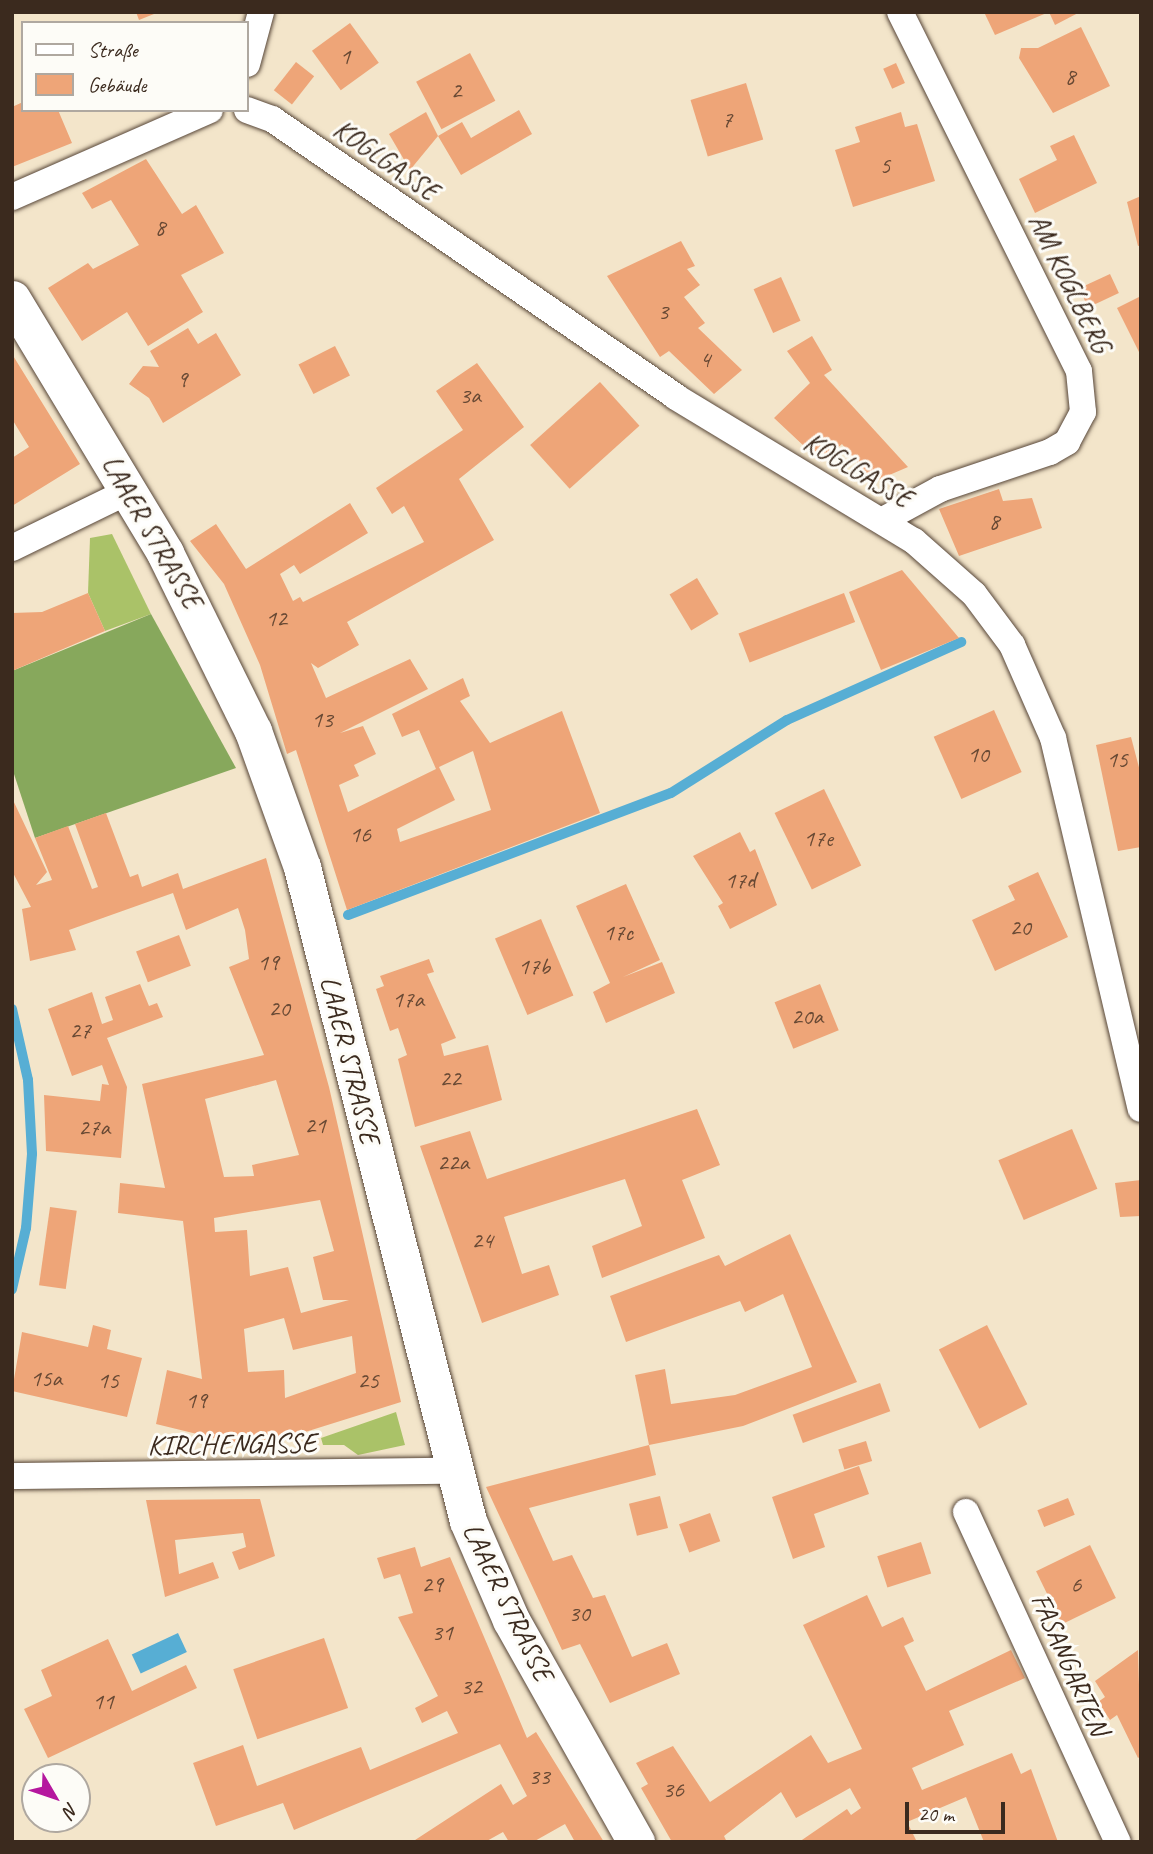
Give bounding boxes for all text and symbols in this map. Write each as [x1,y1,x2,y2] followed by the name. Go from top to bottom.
[21,21,248,112] legend
[88,37,138,63] text: Straße
[340,43,350,71] house number: 1
[1065,63,1075,91] house number: 8
[88,72,146,98] text: Gebäude
[451,77,461,105] house number: 2
[722,106,732,134] house number: 7
[327,112,445,208] street label: KOGLGASSE
[880,152,890,180] house number: 5
[1022,207,1118,359] street label: AM KOGLBERG
[155,214,165,242] house number: 8
[658,298,668,326] house number: 3
[700,346,710,374] house number: 4
[177,366,187,394] house number: 9
[459,382,481,410] house number: 3a
[798,425,918,515] street label: KOGLGASSE
[95,450,209,614] street label: LAAER STRASSE
[989,508,999,536] house number: 8
[265,605,287,633] house number: 12
[311,706,333,734] house number: 13
[967,741,989,769] house number: 10
[1106,746,1128,774] house number: 15
[349,821,371,849] house number: 16
[803,825,833,853] house number: 17e
[724,867,756,895] house number: 17d
[1009,914,1031,942] house number: 20
[603,919,633,947] house number: 17c
[257,949,279,977] house number: 19
[518,953,550,981] house number: 17b
[313,973,387,1147] street label: LAAER STRASSE
[392,986,424,1014] house number: 17a
[268,995,290,1023] house number: 20
[791,1003,823,1031] house number: 20a
[69,1017,91,1045] house number: 27
[439,1065,461,1093] house number: 22
[304,1112,326,1140] house number: 21
[78,1114,110,1142] house number: 27a
[437,1149,469,1177] house number: 22a
[471,1227,493,1255] house number: 24
[30,1365,62,1393] house number: 15a
[97,1367,119,1395] house number: 15
[357,1367,379,1395] house number: 25
[185,1387,207,1415] house number: 19
[147,1426,317,1462] street label: KIRCHENGASSE
[455,1518,561,1686] street label: LAAER STRASSE
[421,1571,443,1599] house number: 29
[1071,1571,1081,1599] house number: 6
[1024,1588,1116,1740] street label: FASANGARTEN
[568,1600,590,1628] house number: 30
[431,1619,453,1647] house number: 31
[460,1673,482,1701] house number: 32
[92,1688,114,1716] house number: 11
[21,1763,91,1833] north arrow
[528,1763,550,1791] house number: 33
[662,1776,684,1804] house number: 36
[908,1787,1008,1831] scale bar
[58,1798,84,1822] text: N
[918,1801,954,1827] text: 20 m

